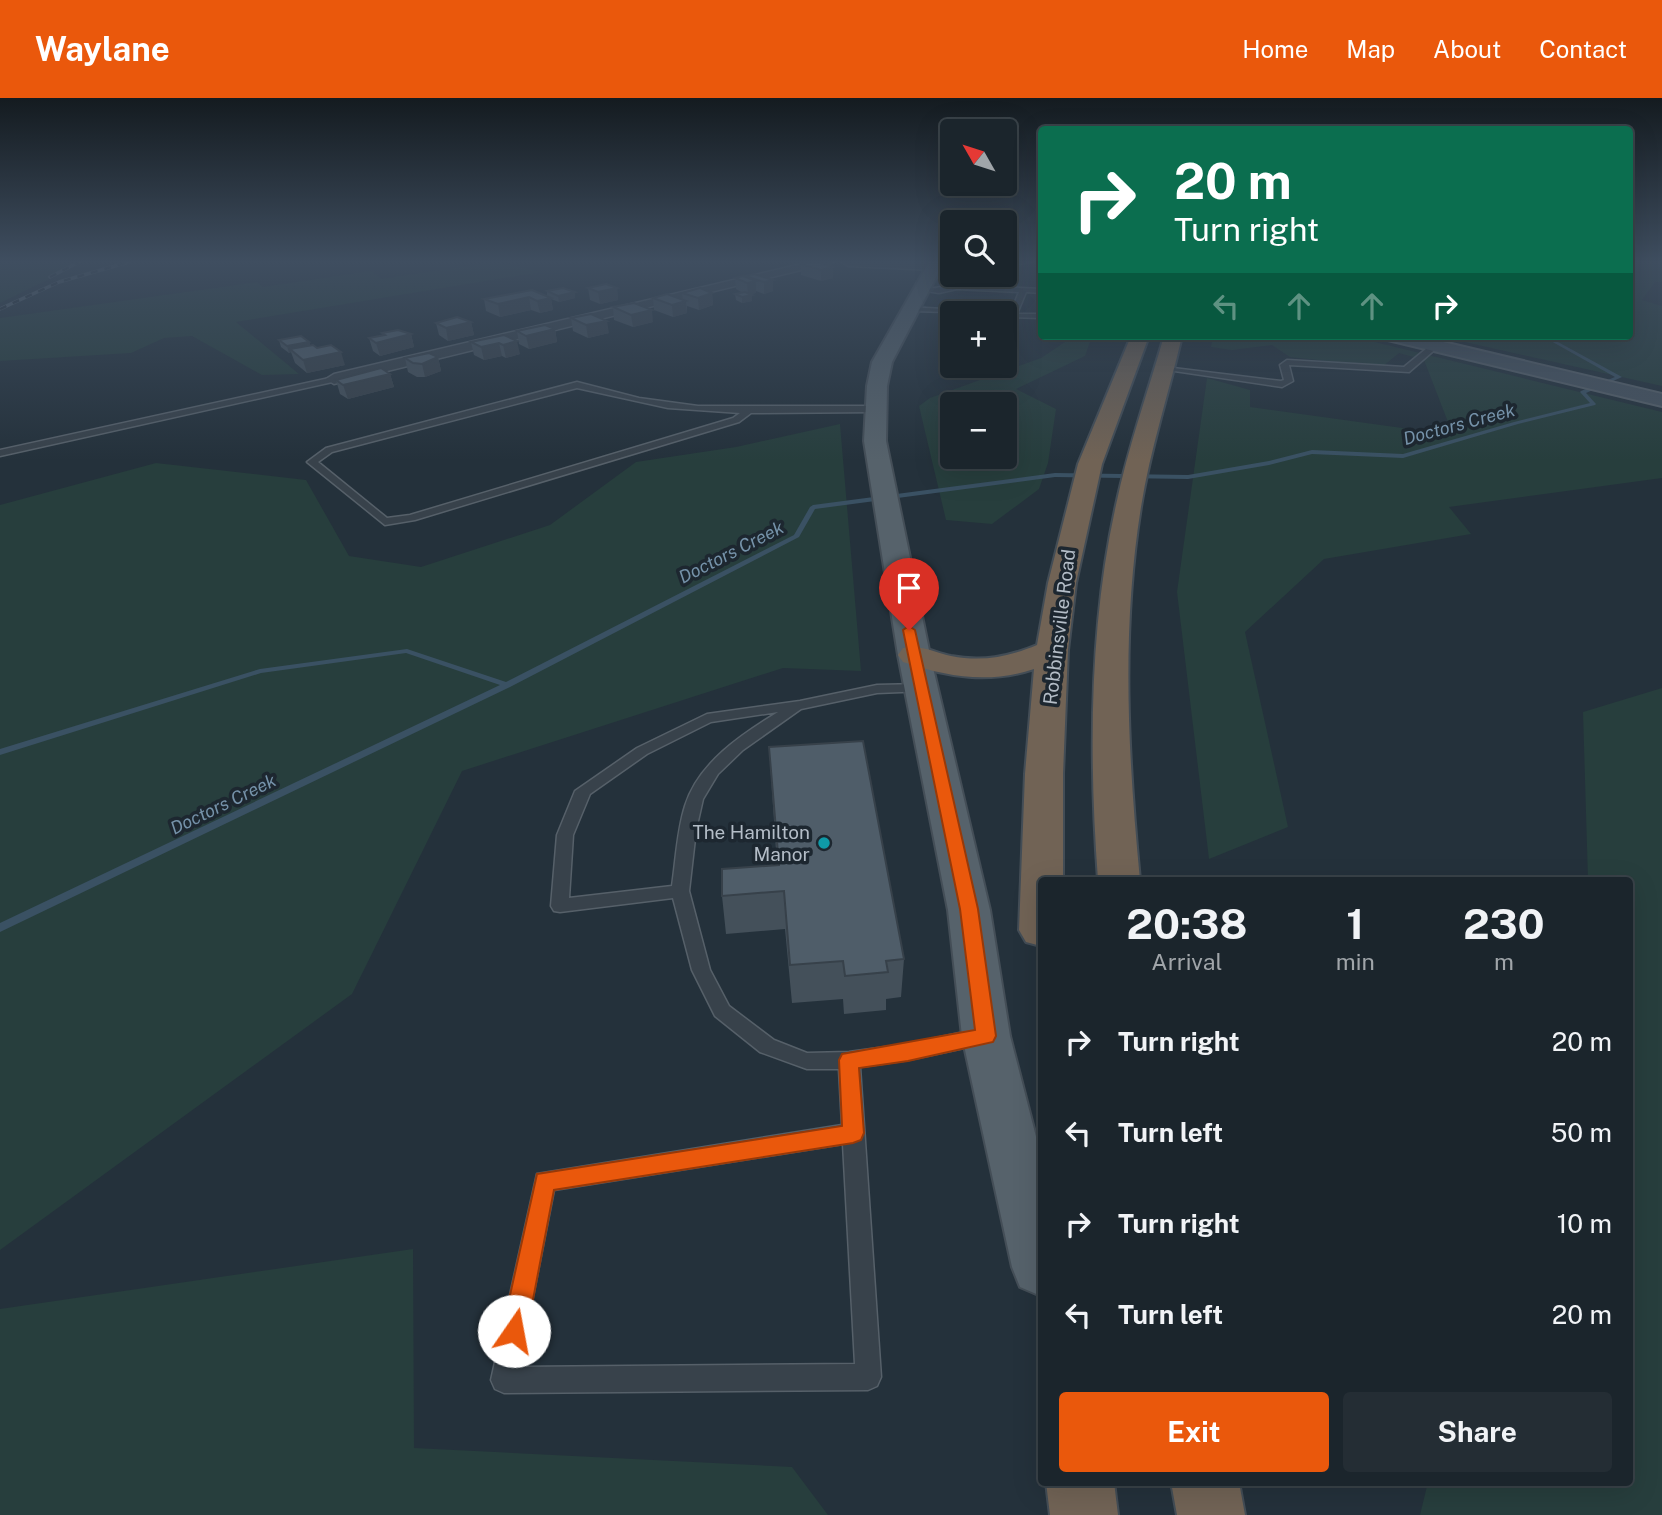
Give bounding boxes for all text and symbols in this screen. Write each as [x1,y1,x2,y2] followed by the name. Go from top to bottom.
[35,30,170,68] text: Waylane
[1242,35,1308,63] text: Home
[1346,35,1395,63] text: Map
[1433,35,1501,63] text: About
[1539,35,1627,63] text: Contact
[940,119,1017,196] north arrow
[940,119,1017,469] map controls
[1174,152,1292,210] text: 20 m
[1059,154,1150,245] icon: right
[940,210,1017,287] button: search
[1174,211,1319,248] text: Turn right
[1207,287,1245,325] icon: left
[1280,287,1318,325] icon: ahead
[1353,287,1391,325] icon: ahead
[1426,287,1464,325] icon: right
[940,301,1017,378] button: +
[940,392,1017,469] button: −
[1401,399,1517,449] water label: Doctors Creek
[675,516,787,587] water label: Doctors Creek
[1039,548,1079,706] street label: Robbinsville Road
[879,558,939,630] pin
[890,569,928,607] icon: arrive
[167,769,279,839] water label: Doctors Creek
[692,821,810,865] place label: The Hamilton Manor
[816,835,832,851] marker: The Hamilton Manor
[1126,899,1247,948] text: 20:38
[1346,899,1364,948] text: 1
[1463,899,1545,948] text: 230
[1151,948,1222,975] text: Arrival
[1336,948,1375,975] text: min
[1494,948,1514,975] text: m
[1059,1023,1097,1061] icon: right
[1118,1026,1240,1057] text: Turn right
[1552,1026,1612,1057] text: 20 m
[1059,1114,1097,1152] icon: left
[1118,1117,1223,1148] text: Turn left
[1551,1117,1612,1148] text: 50 m
[1059,1205,1097,1243] icon: right
[1118,1208,1240,1239] text: Turn right
[1557,1208,1612,1239] text: 10 m
[477,1294,551,1368] position arrow
[1059,1296,1097,1334] icon: left
[1118,1299,1223,1330] text: Turn left
[1552,1299,1612,1330] text: 20 m
[1059,1392,1329,1472] button: Exit
[1343,1392,1612,1472] button: Share

